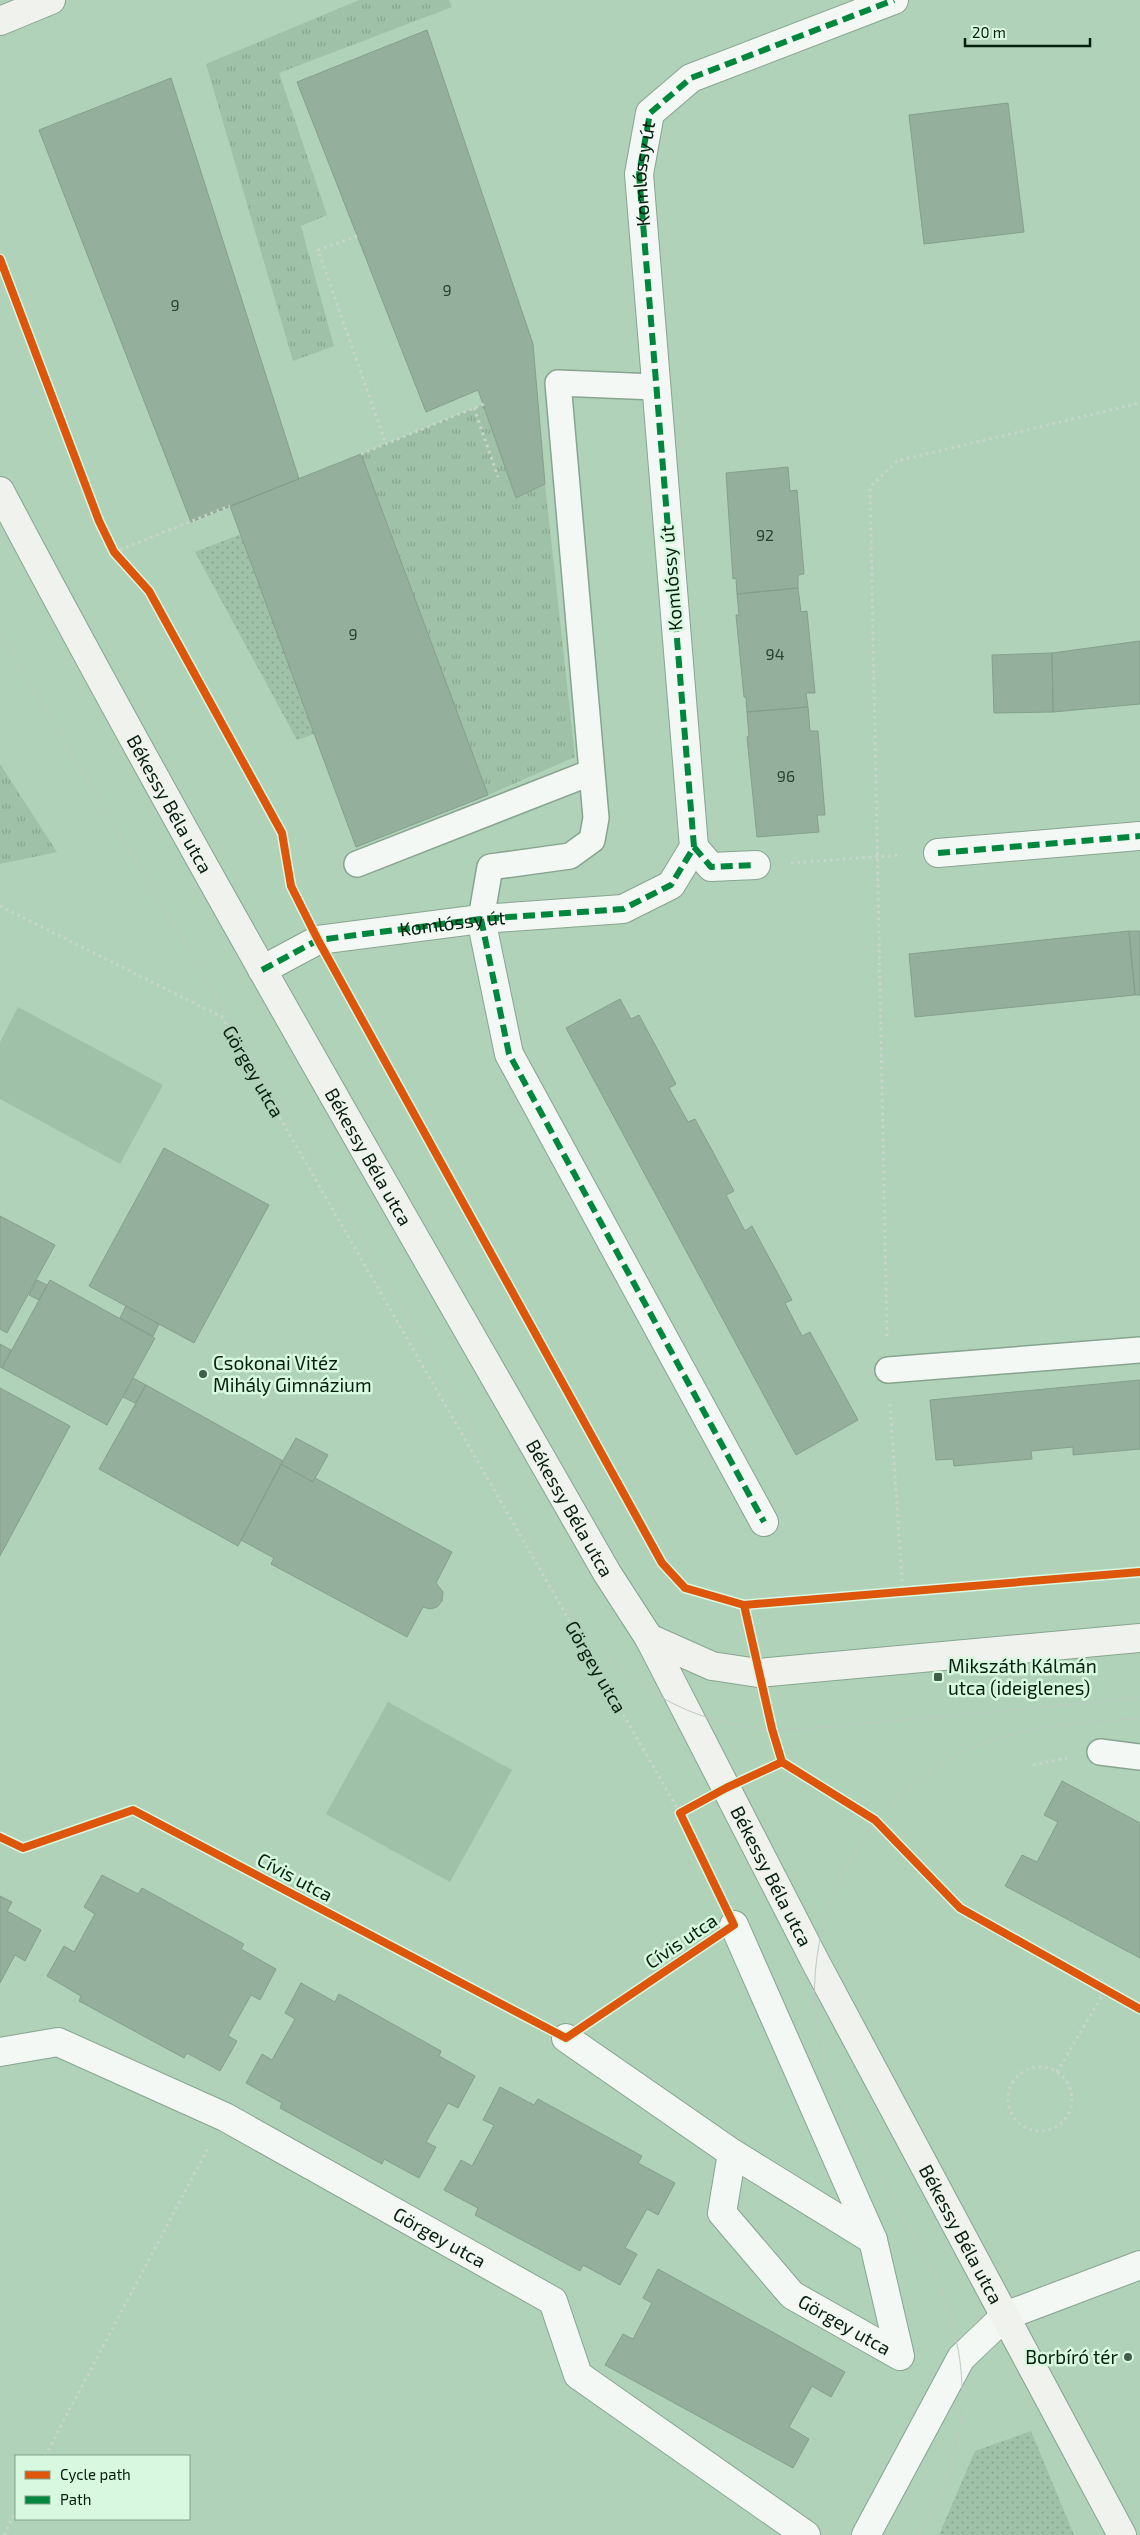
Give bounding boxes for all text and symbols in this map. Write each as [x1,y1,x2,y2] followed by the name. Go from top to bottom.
[965,15,1090,47] scale bar
[972,23,1006,41] text: 20 m
[627,119,659,227] street label: Komlóssy út
[442,280,452,299] house number: 9
[170,295,180,314] house number: 9
[654,524,687,632] street label: Komlóssy út
[756,525,774,544] house number: 92
[348,624,358,643] house number: 9
[766,644,785,663] house number: 94
[123,730,218,877] street label: Békessy Béla utca
[777,766,795,785] house number: 96
[398,905,506,940] street label: Komlóssy út
[218,1021,289,1121] street label: Görgey utca
[321,1084,417,1229] street label: Békessy Béla utca
[213,1351,372,1396] place label: Csokonai Vitéz Mihály Gimnázium
[197,1368,209,1380] marker: Csokonai Vitéz Mihály Gimnázium
[522,1435,619,1581] street label: Békessy Béla utca
[561,1616,632,1717] street label: Görgey utca
[948,1654,1097,1699] place label: Mikszáth Kálmán utca (ideiglenes)
[932,1671,944,1683] marker: Mikszáth Kálmán utca (ideiglenes)
[726,1802,818,1950] street label: Békessy Béla utca
[254,1847,337,1906] street label: Cívis utca
[640,1908,721,1973] street label: Cívis utca
[915,2160,1008,2308] street label: Békessy Béla utca
[389,2202,490,2272] street label: Görgey utca
[794,2289,895,2360] street label: Görgey utca
[1025,2345,1118,2368] place label: Borbíró tér
[1122,2351,1134,2363] marker: Borbíró tér
[15,2455,190,2520] legend
[60,2465,131,2483] text: Cycle path
[60,2490,91,2508] text: Path

